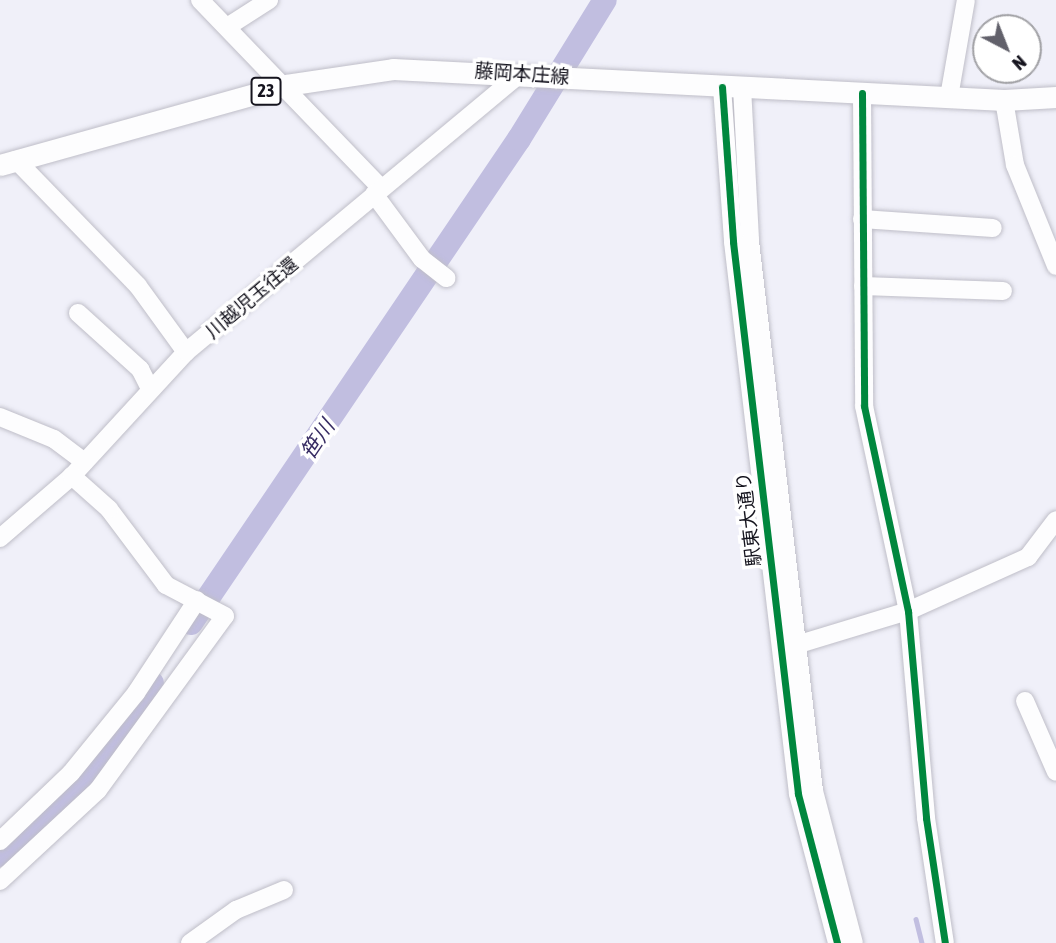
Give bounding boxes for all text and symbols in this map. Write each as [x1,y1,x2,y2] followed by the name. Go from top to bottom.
[972,14,1042,84] north arrow
[1008,51,1031,75] text: N
[474,59,570,89] street label: 藤岡本庄線
[250,76,282,106] road number: 23
[201,253,303,343] street label: 川越児玉往還
[295,415,339,463] water label: 笹川
[732,470,766,568] street label: 駅東大通り

